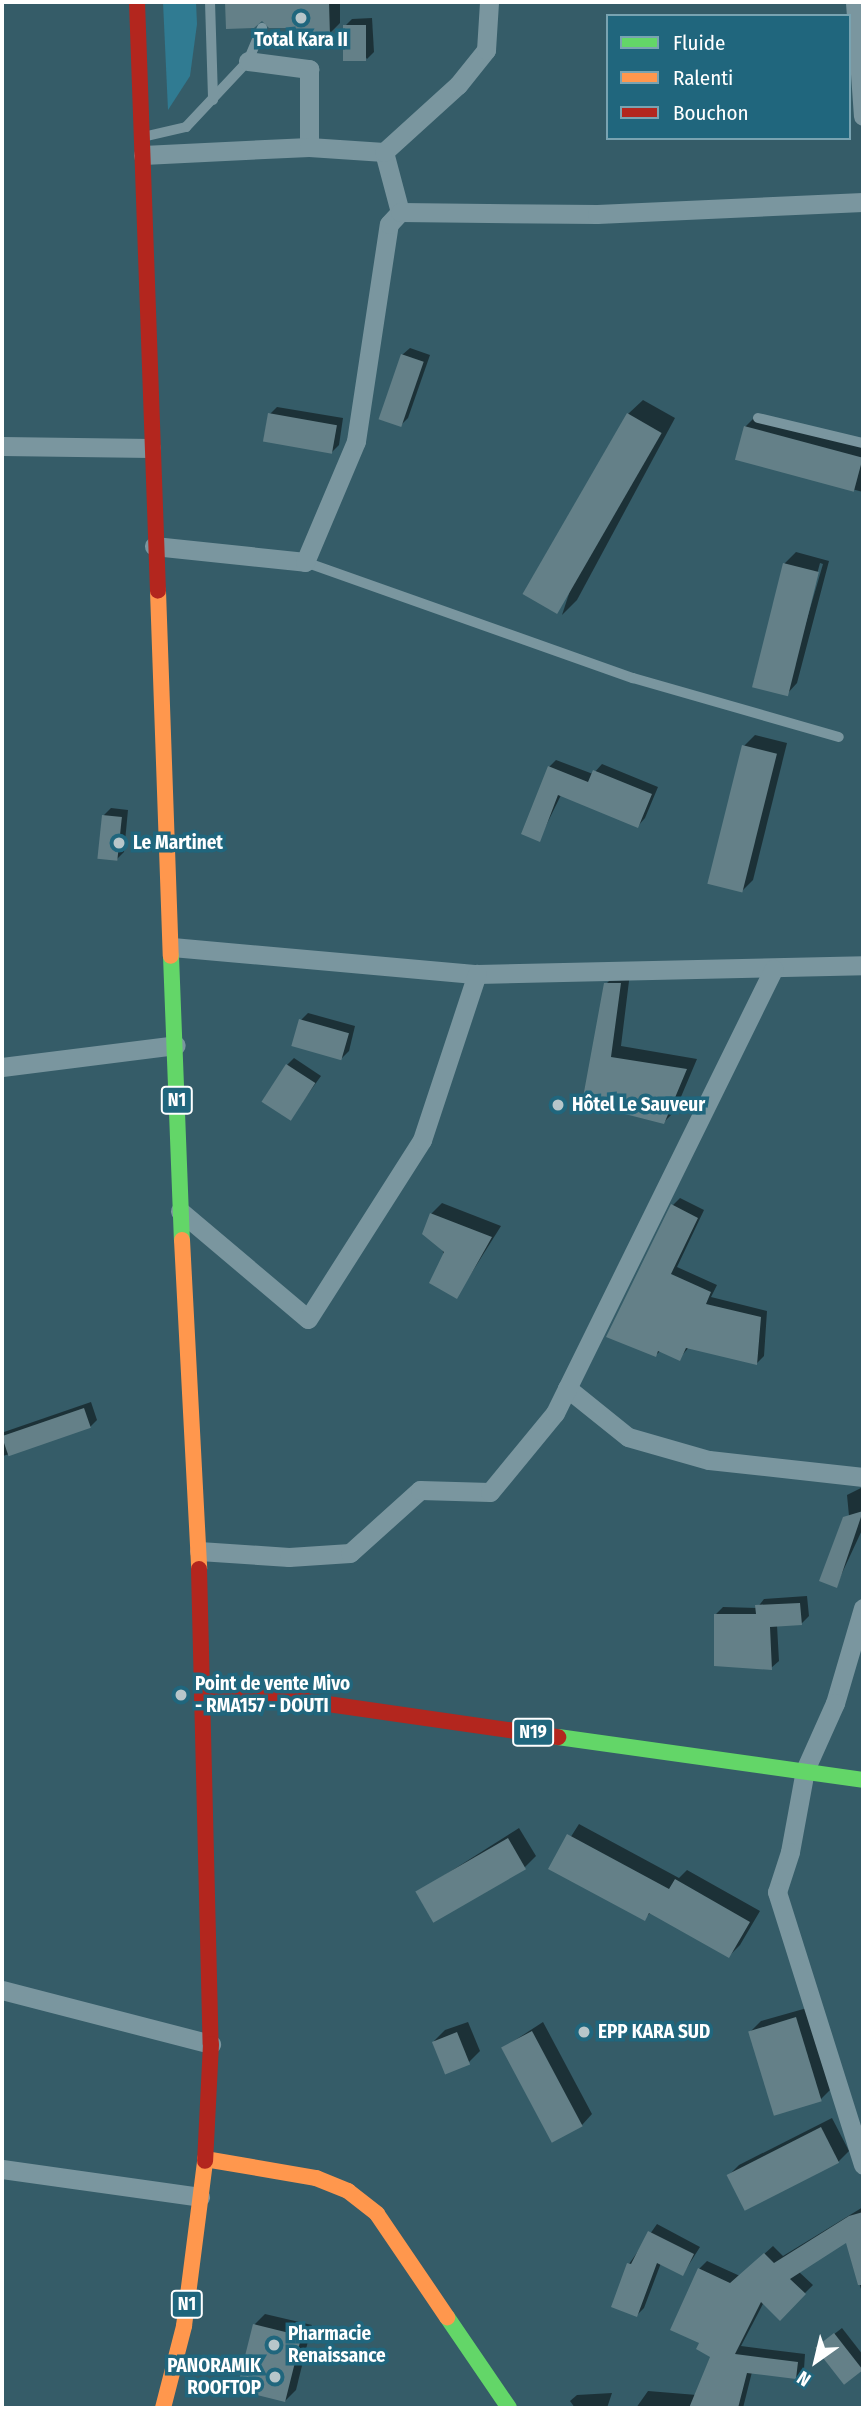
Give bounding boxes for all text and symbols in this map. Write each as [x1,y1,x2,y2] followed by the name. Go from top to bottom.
[293,10,309,26] marker: Total Kara II
[606,14,851,140] legend
[254,29,348,51] place label: Total Kara II
[673,30,725,56] text: Fluide
[673,65,733,91] text: Ralenti
[673,100,749,126] text: Bouchon
[133,832,223,854] place label: Le Martinet
[111,835,127,851] marker: Le Martinet
[160,1086,194,1114] road number: N1
[572,1094,705,1116] place label: Hôtel Le Sauveur
[550,1097,566,1113] marker: Hôtel Le Sauveur
[195,1673,350,1717] place label: Point de vente Mivo - RMA157 - DOUTI
[173,1687,189,1703] marker: Point de vente Mivo - RMA157 - DOUTI
[512,1717,554,1746] road number: N19
[598,2021,710,2043] place label: EPP KARA SUD
[576,2024,592,2040] marker: EPP KARA SUD
[170,2290,204,2318] road number: N1
[288,2323,386,2367] place label: Pharmacie Renaissance
[781,2326,851,2396] north arrow
[266,2337,282,2353] marker: Pharmacie Renaissance
[167,2355,261,2399] place label: PANORAMIK ROOFTOP
[793,2366,815,2392] text: N
[267,2369,283,2385] marker: PANORAMIK ROOFTOP

